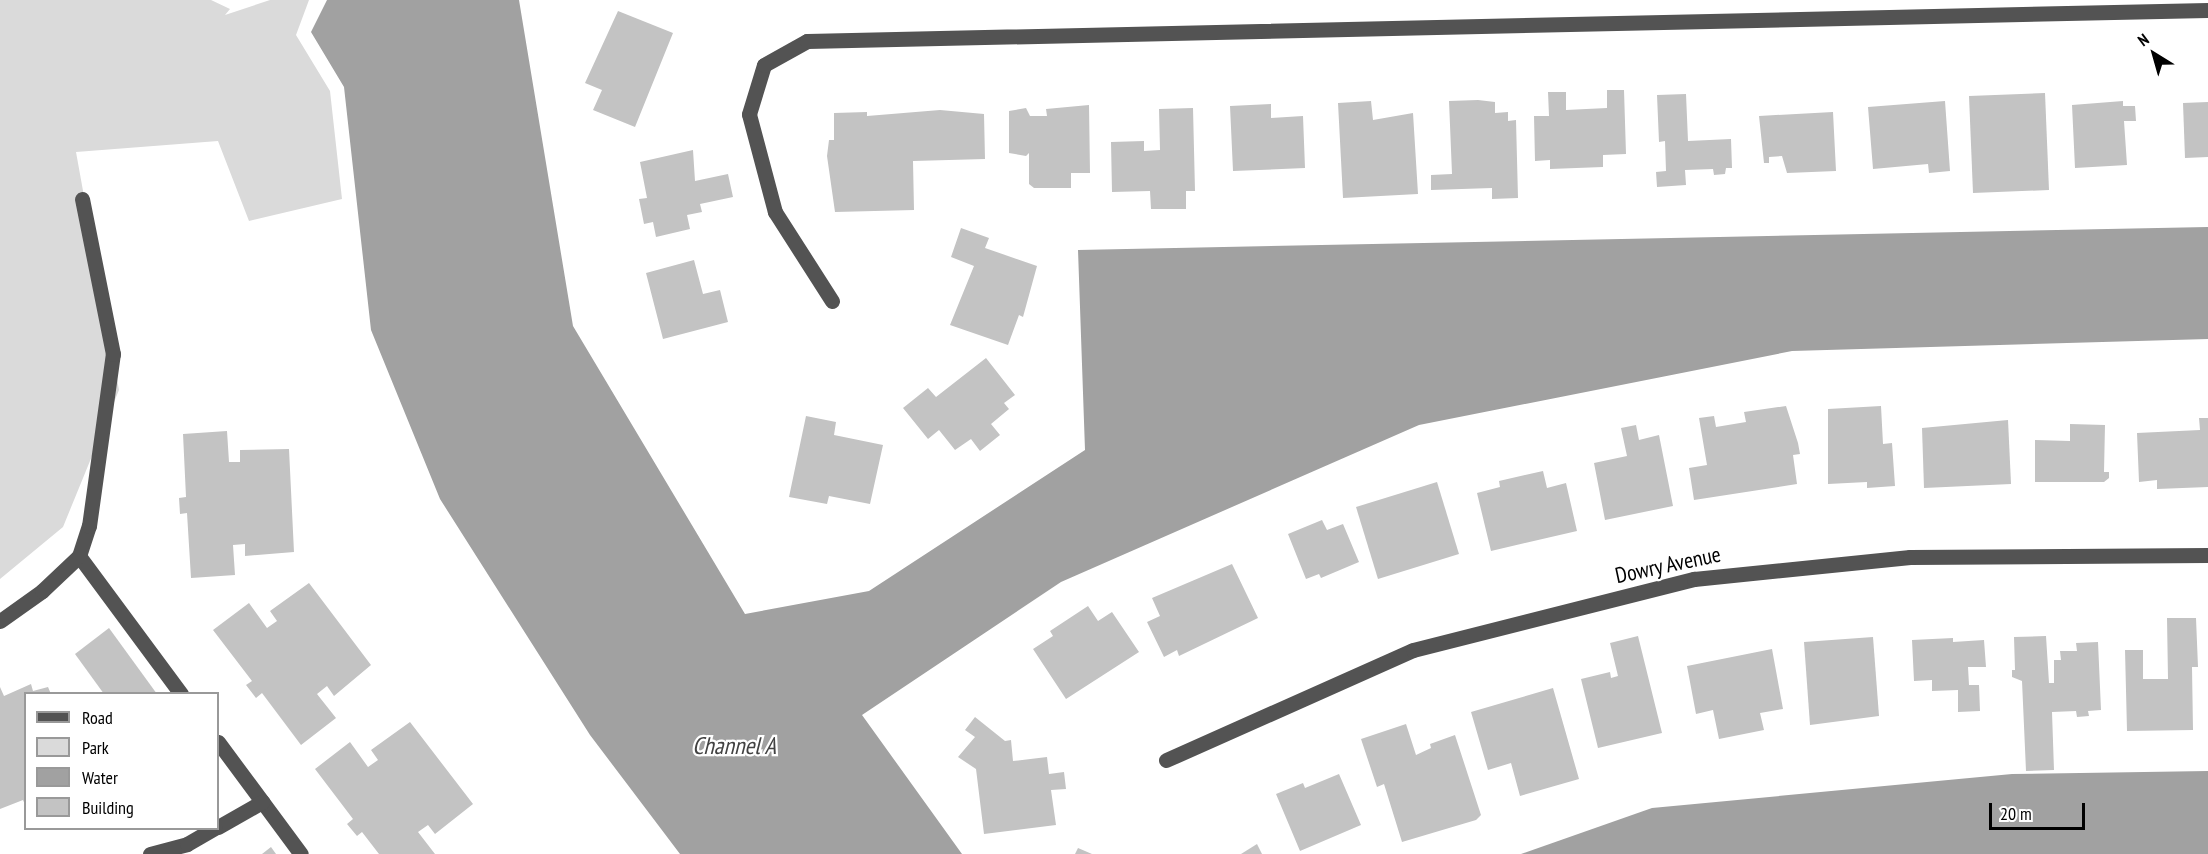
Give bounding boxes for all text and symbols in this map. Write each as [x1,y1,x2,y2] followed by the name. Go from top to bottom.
[2124,24,2184,84] north arrow
[2134,29,2153,50] text: N
[1612,541,1724,589] street label: Dowry Avenue
[24,692,219,830] legend
[82,706,113,729] text: Road
[692,732,776,760] water label: Channel A
[82,736,109,759] text: Park
[82,766,118,789] text: Water
[1992,791,2088,829] scale bar
[82,796,134,819] text: Building
[2000,802,2032,825] text: 20 m

